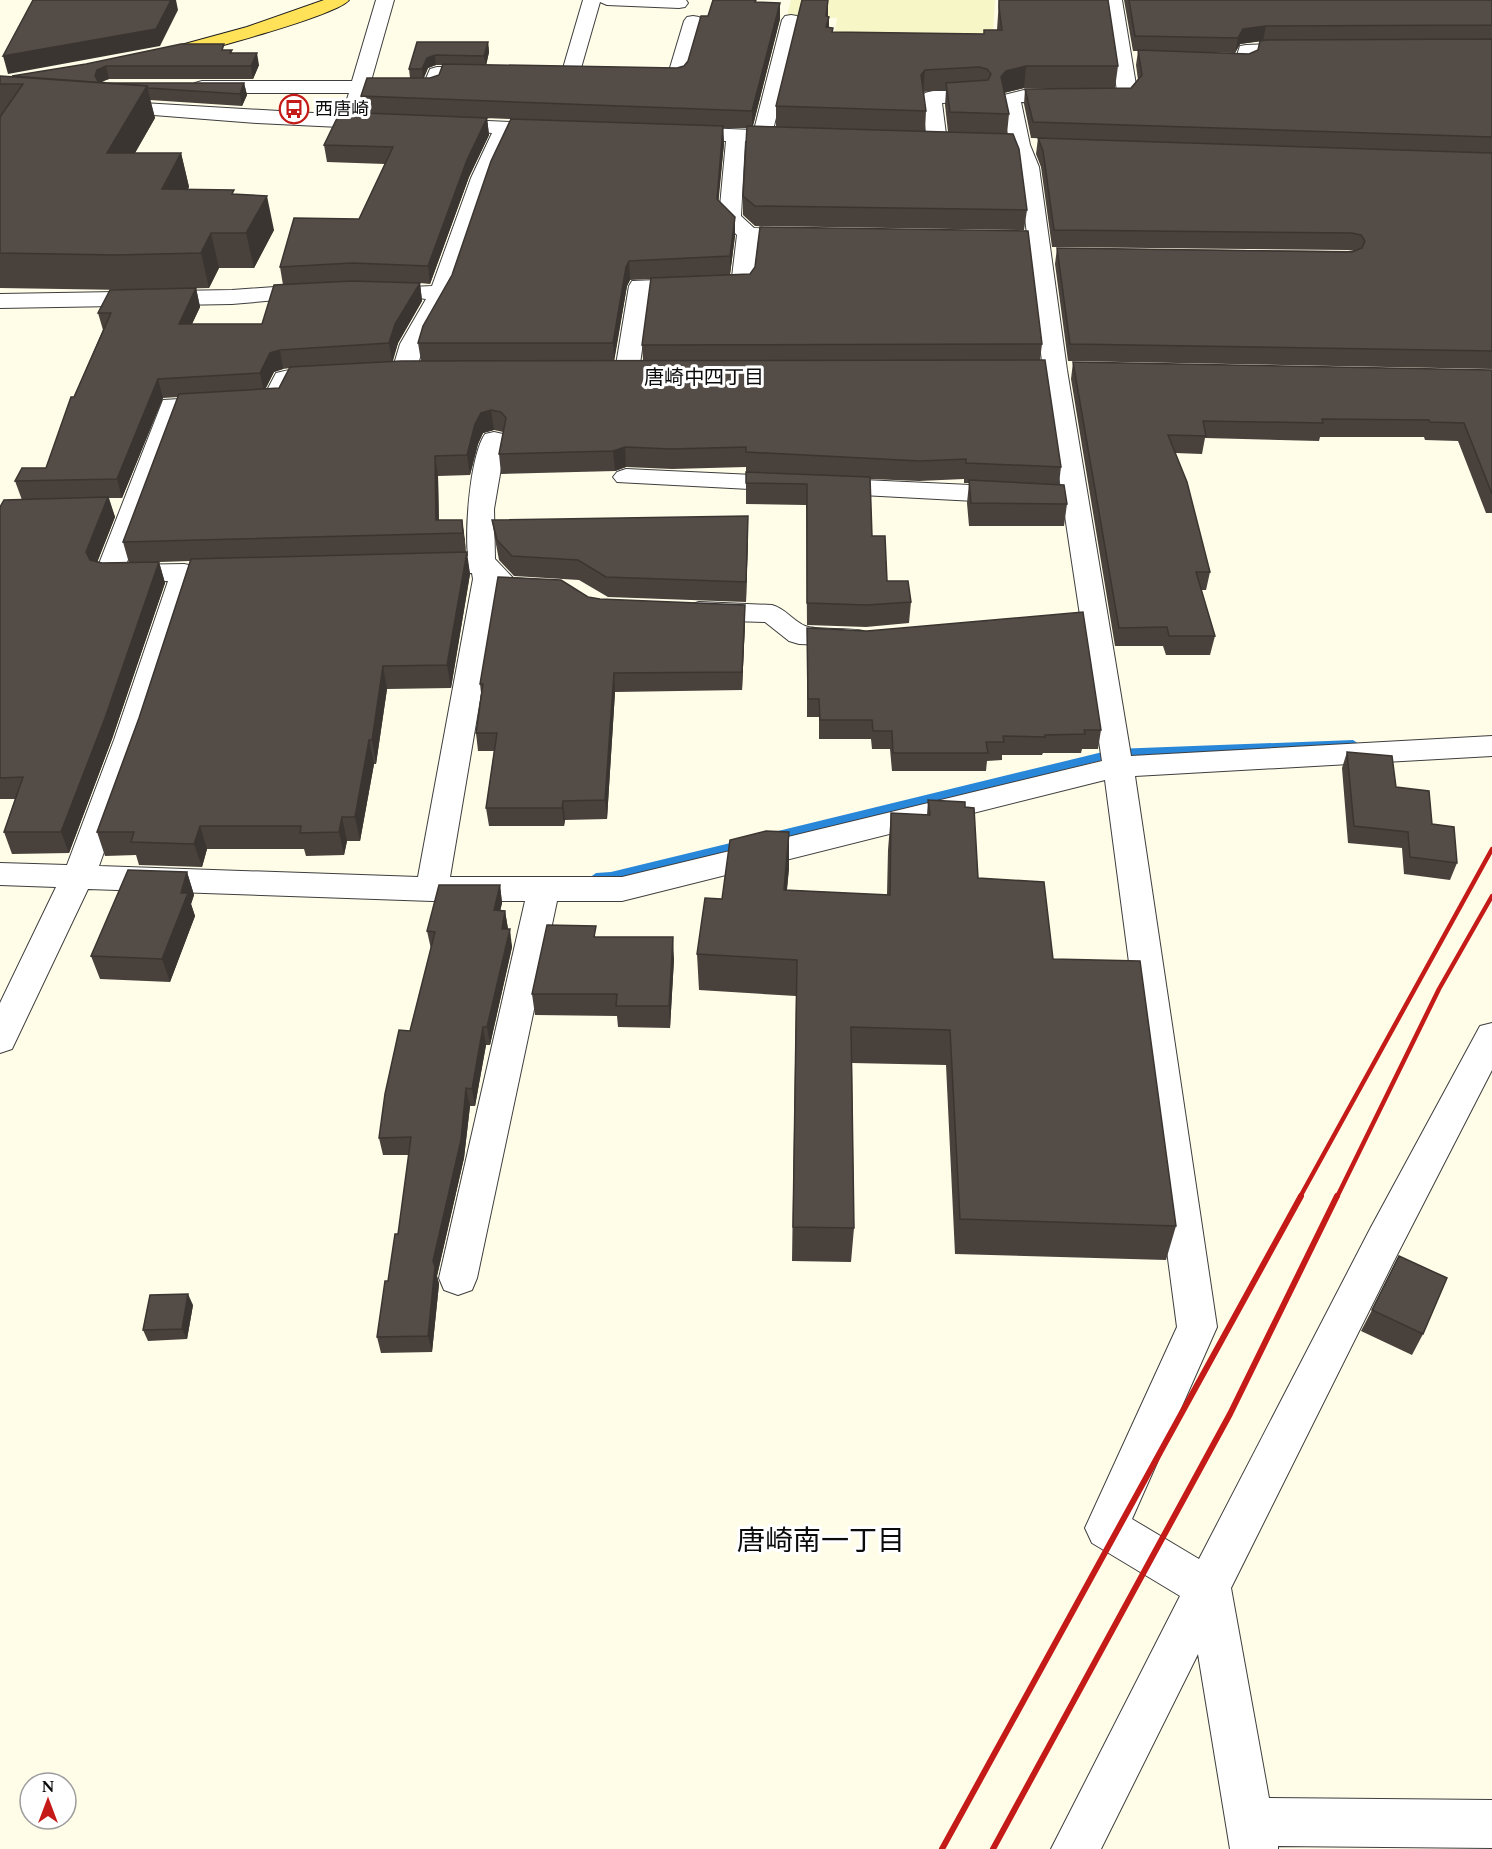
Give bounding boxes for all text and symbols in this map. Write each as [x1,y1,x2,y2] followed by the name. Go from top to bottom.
[278,93,310,125] bus stop icon: 西唐崎
[315,96,369,123] place label: 西唐崎
[644,363,764,393] district label: 唐崎中四丁目
[737,1520,905,1563] district label: 唐崎南一丁目
[18,1771,78,1831] north arrow
[41,1775,55,1799] text: N

